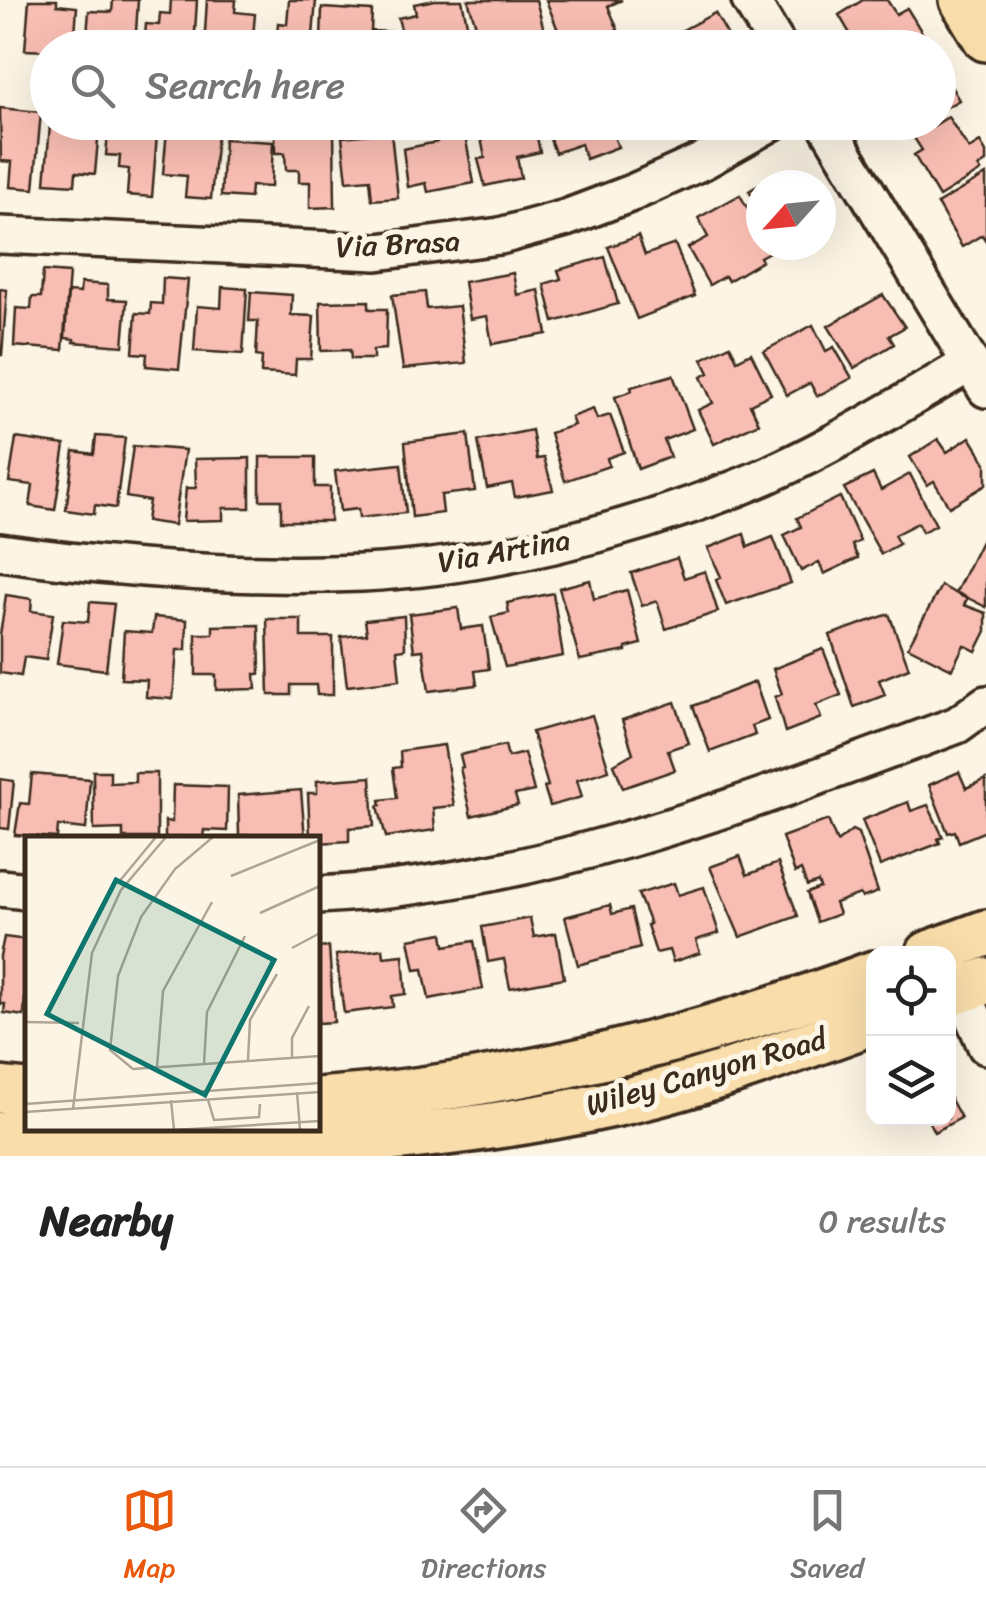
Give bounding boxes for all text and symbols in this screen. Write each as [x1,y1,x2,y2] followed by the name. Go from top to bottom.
[30,30,956,140] search box
[145,52,345,119] text: Search here
[65,58,120,113] icon: search
[746,170,836,260] north arrow
[334,214,462,274] street label: Via Brasa
[433,513,575,589] street label: Via Artina
[25,836,320,1131] inset map
[866,946,956,1126] map controls
[866,946,956,1036] button: locate
[579,1011,835,1132] street label: Wiley Canyon Road
[866,1036,956,1126] button: layers
[40,1184,173,1258] text: Nearby
[818,1193,946,1250] text: 0 results
[122,1483,177,1592] tab: Map
[421,1483,546,1592] tab: Directions
[790,1483,864,1592] tab: Saved

